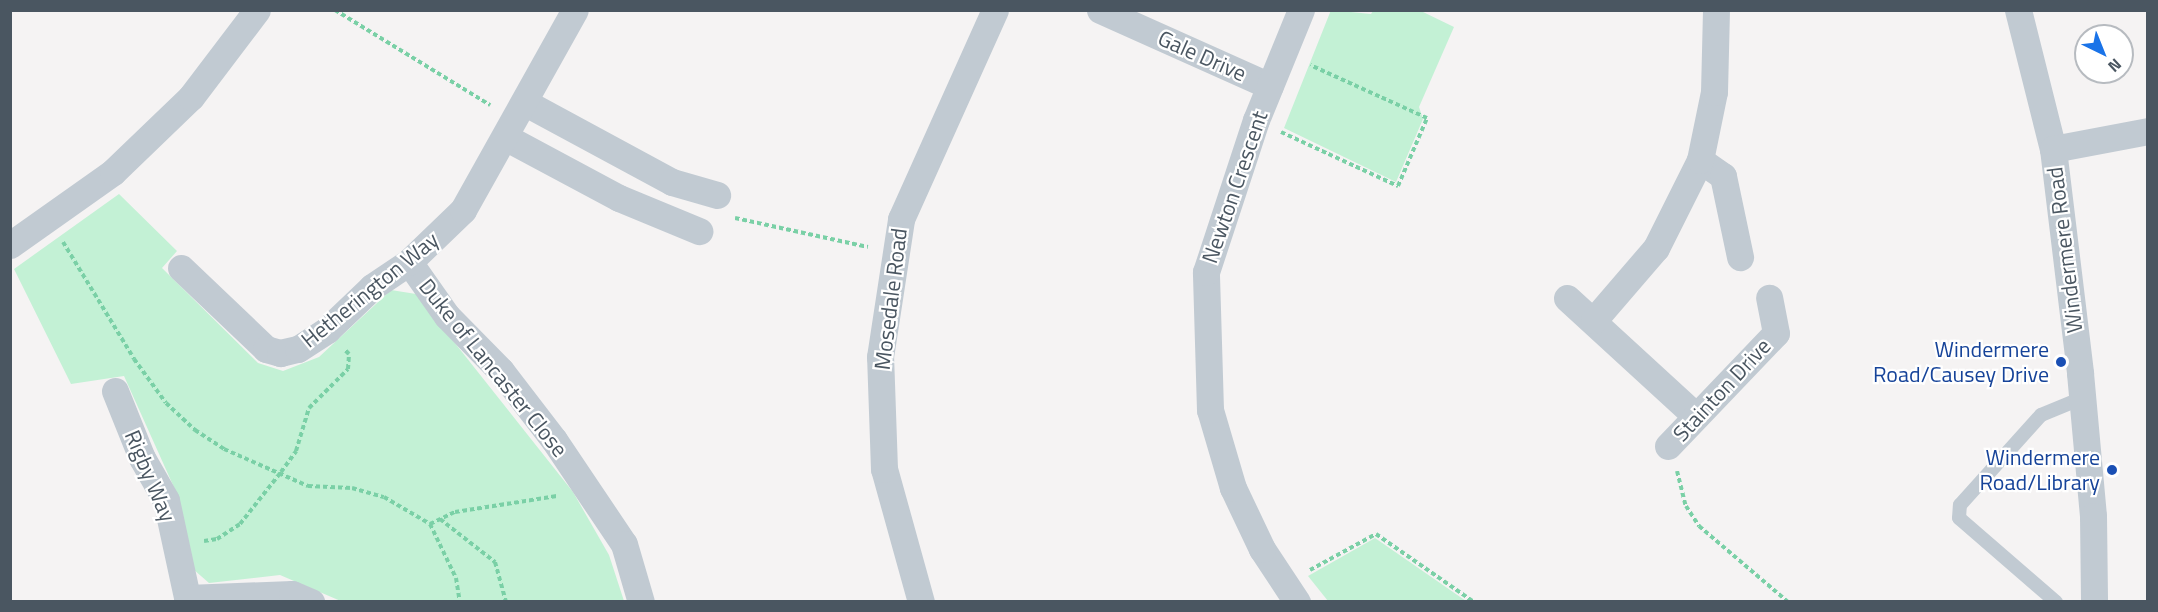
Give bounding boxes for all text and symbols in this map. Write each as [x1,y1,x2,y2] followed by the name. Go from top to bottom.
[2074,24,2134,84] north arrow
[1154,25,1250,87] street label: Gale Drive
[2103,53,2127,78] text: N
[1197,107,1273,267] street label: Newton Crescent
[2042,166,2088,334] street label: Windermere Road
[296,227,444,353] street label: Hetherington Way
[869,227,913,371] street label: Mosedale Road
[413,274,573,462] street label: Duke of Lancaster Close
[1668,333,1776,447] street label: Stainton Drive
[1873,336,2049,388] place label: Windermere Road/Causey Drive
[2054,355,2068,369] marker: Windermere Road/Causey Drive
[119,426,181,526] street label: Rigby Way
[1980,444,2100,496] place label: Windermere Road/Library
[2105,463,2119,477] marker: Windermere Road/Library

